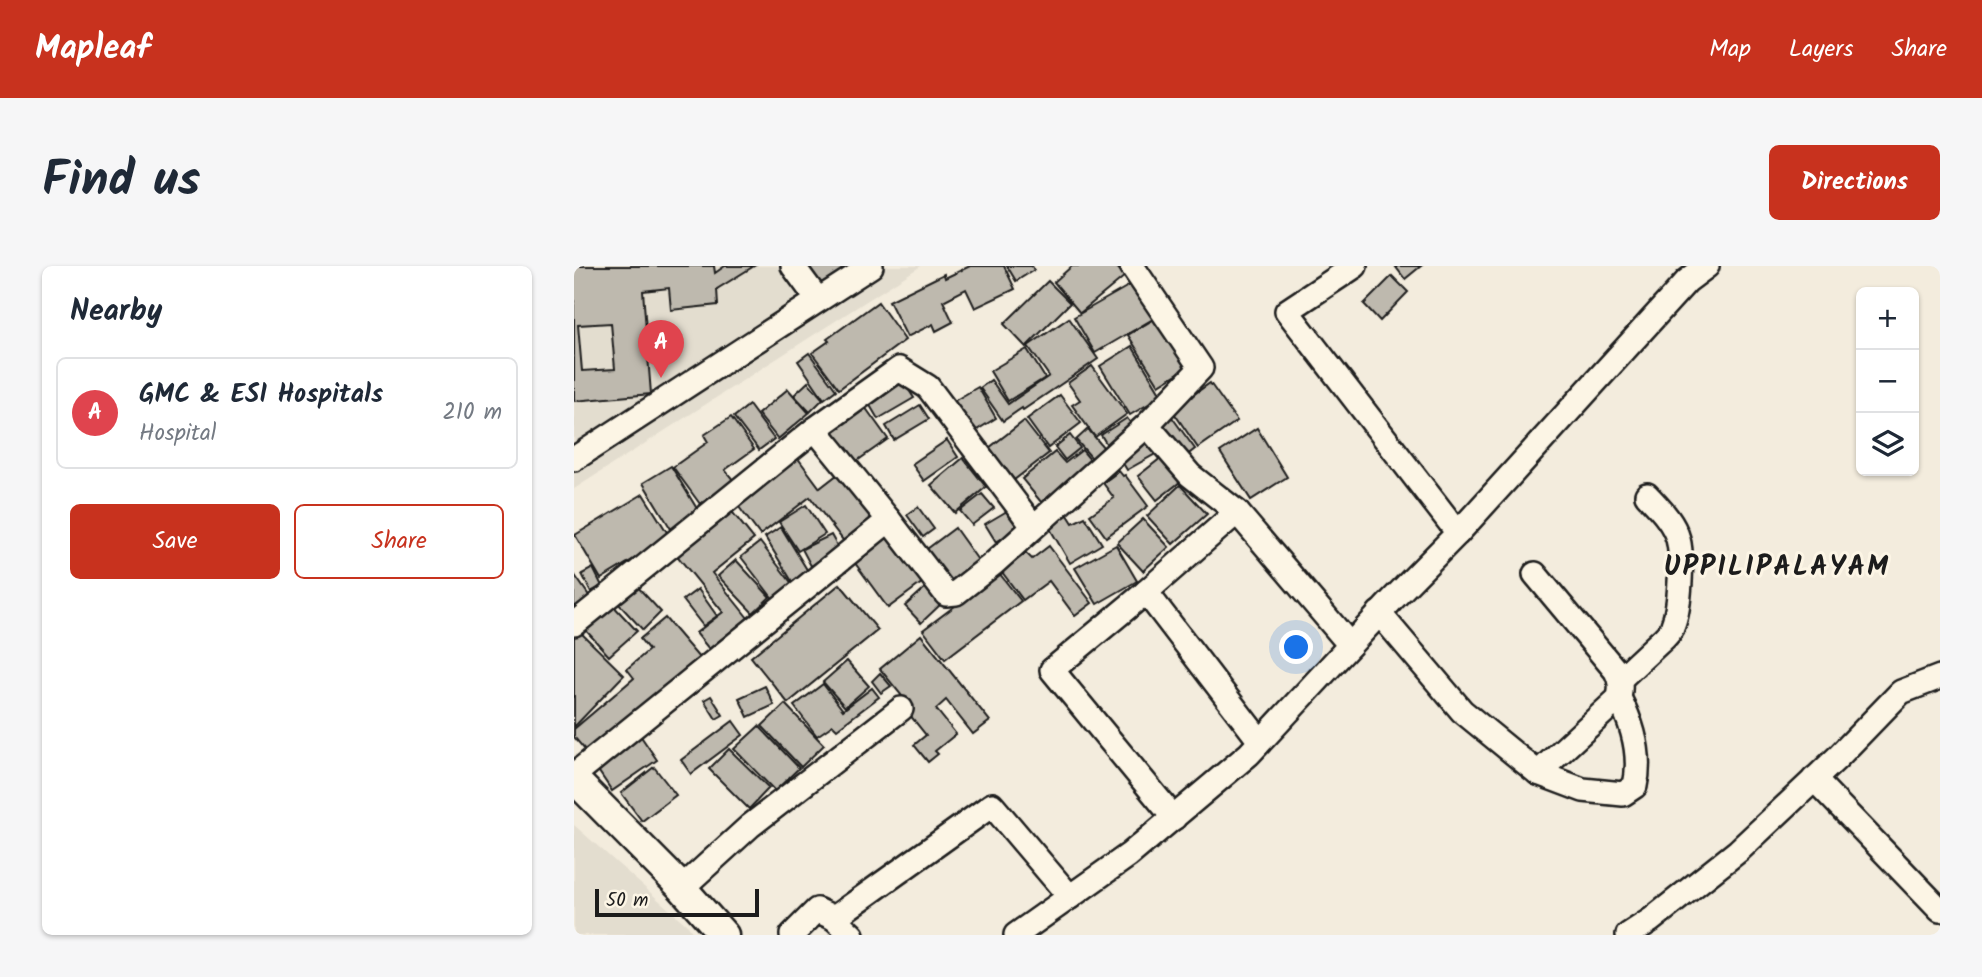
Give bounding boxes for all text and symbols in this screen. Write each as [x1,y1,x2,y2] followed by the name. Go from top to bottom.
[35,23,151,76] text: Mapleaf
[1709,30,1751,69] text: Map
[1789,30,1853,69] text: Layers
[1891,30,1947,69] text: Share
[42,143,200,221] text: Find us
[1769,145,1940,220] button: Directions
[1856,287,1919,476] map controls
[1856,287,1919,350] button: +
[70,288,162,336] text: Nearby
[638,320,684,378] pin: A
[1856,350,1919,413] button: −
[139,374,383,416] text: GMC & ESI Hospitals
[88,395,102,431] text: A
[442,395,502,431] text: 210 m
[1856,413,1919,476] button: layers
[139,416,216,452] text: Hospital
[70,504,280,579] button: Save
[294,504,504,579] button: Share
[1664,545,1890,590] district label: UPPILIPALAYAM
[1279,630,1313,664] your location
[595,886,760,918] scale bar
[606,886,648,916] text: 50 m

